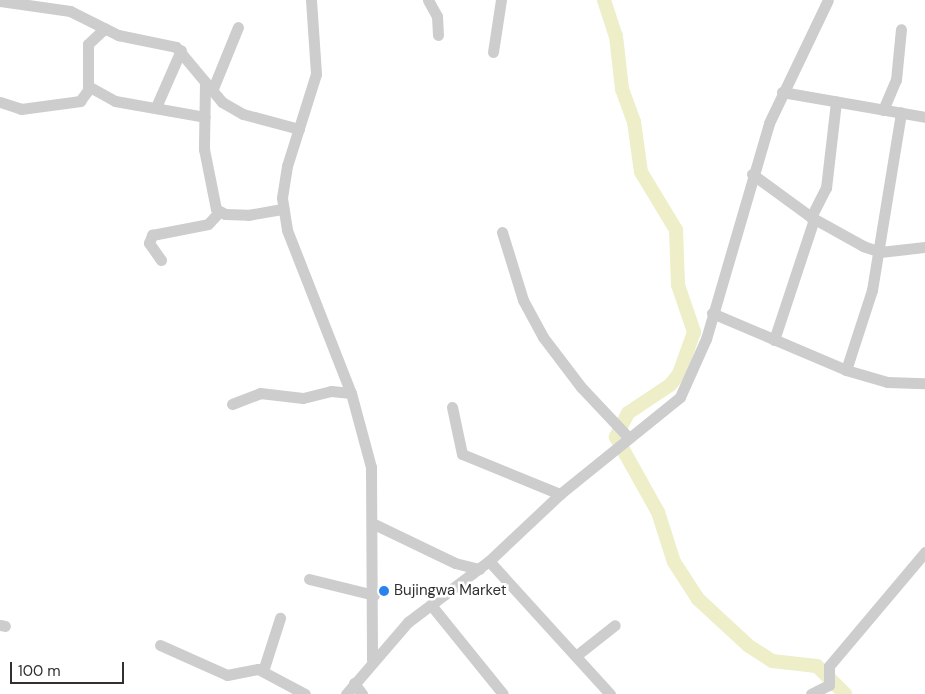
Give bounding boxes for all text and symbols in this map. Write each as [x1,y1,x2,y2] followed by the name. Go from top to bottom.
[394,582,507,600] place label: Bujingwa Market
[378,585,390,597] marker: Bujingwa Market
[12,652,126,684] scale bar
[18,661,61,681] text: 100 m

